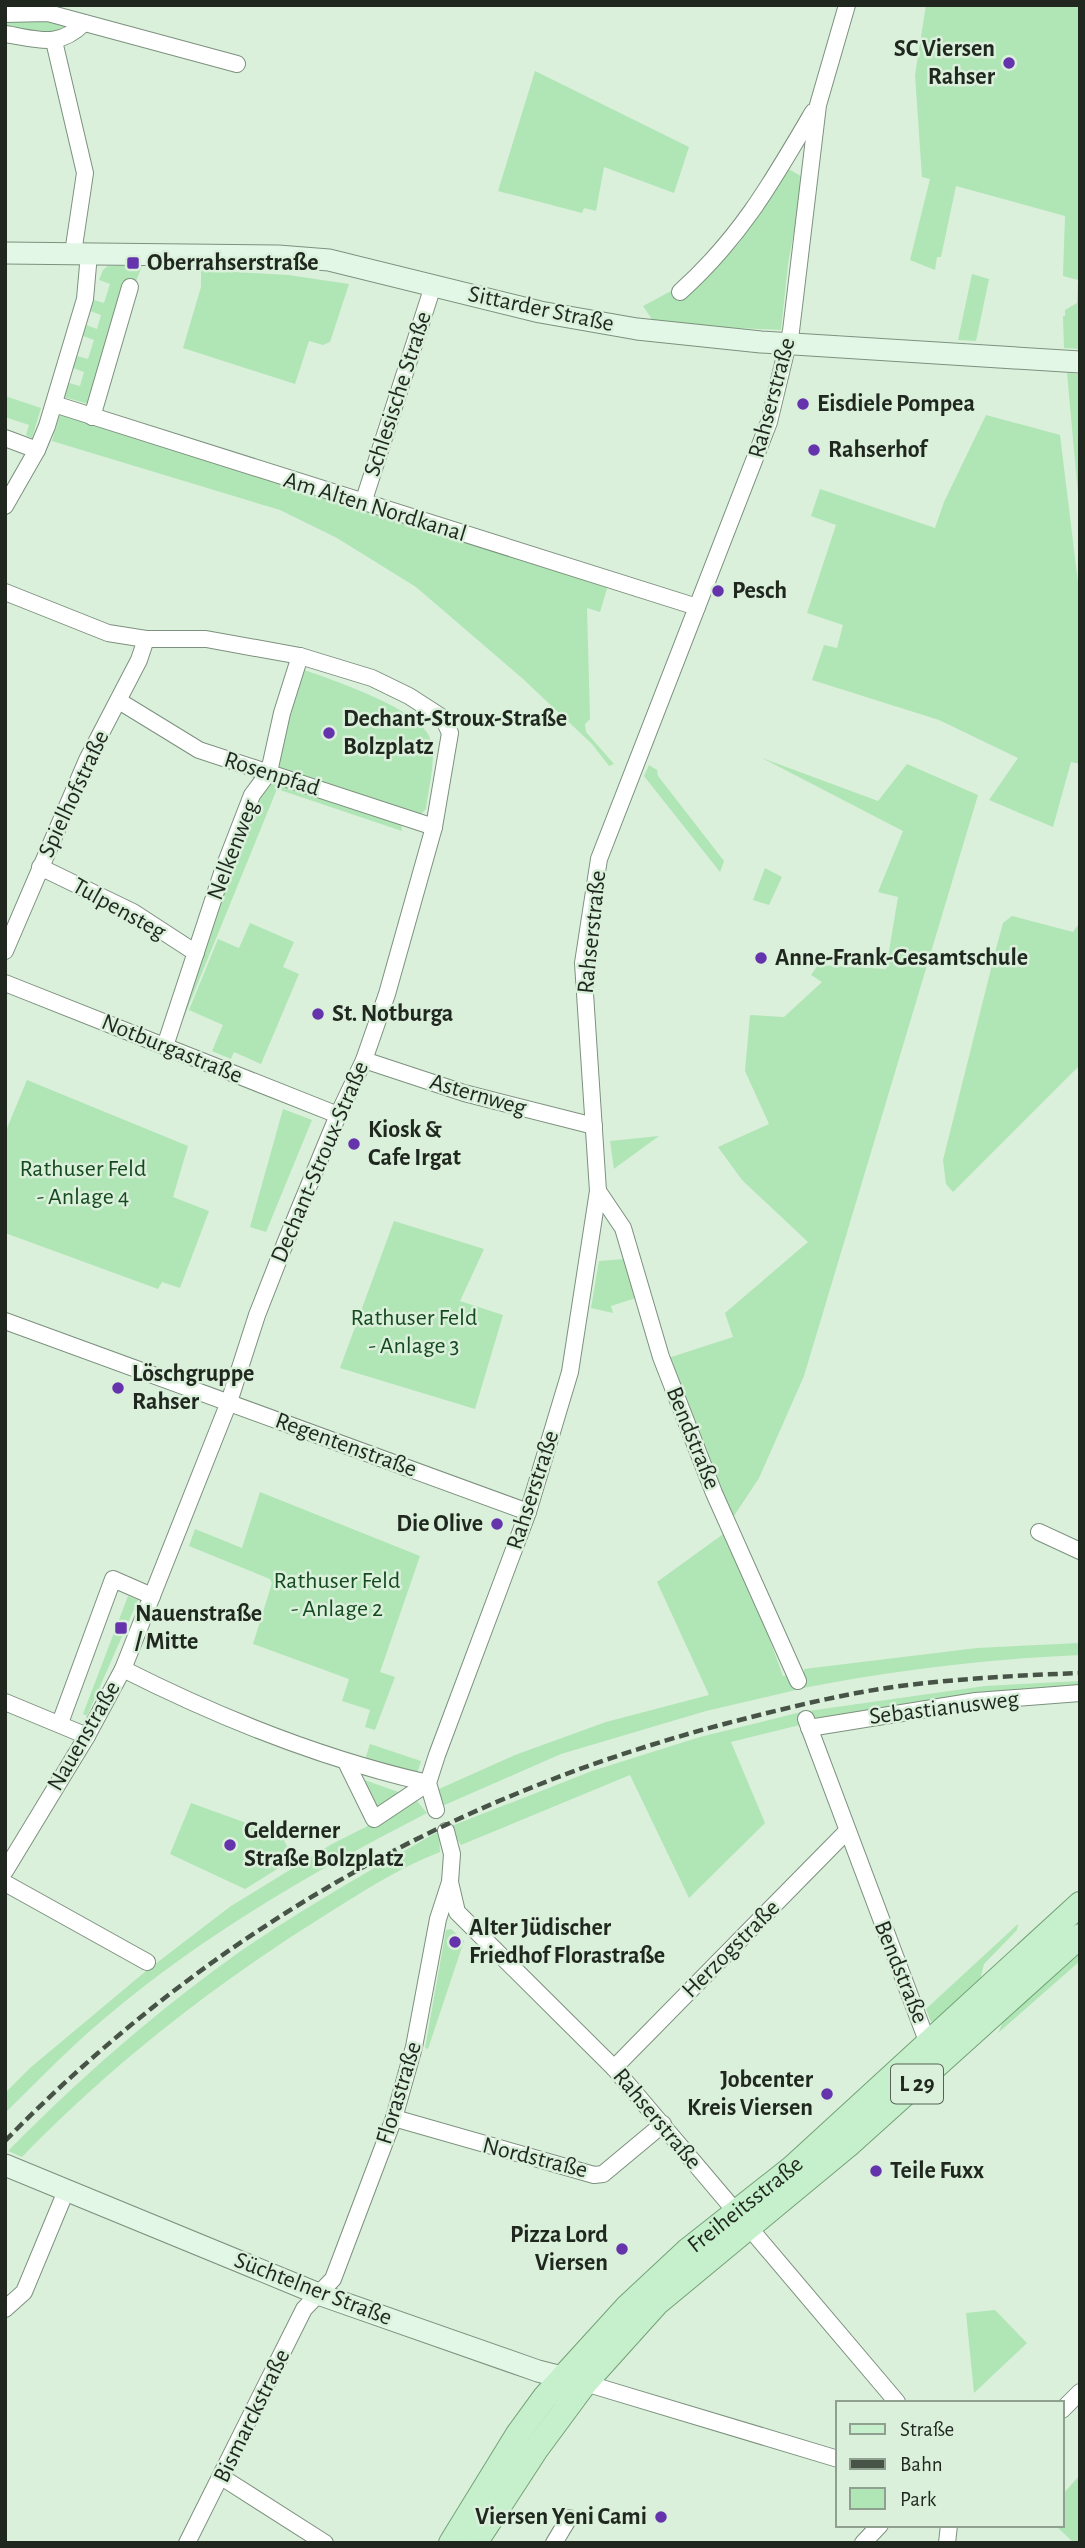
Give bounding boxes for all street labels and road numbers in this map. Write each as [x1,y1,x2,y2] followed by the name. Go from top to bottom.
[466,282,616,336] street label: Sittarder Straße
[360,309,436,479] street label: Schlesische Straße
[744,335,800,461] street label: Rahserstraße
[281,468,469,546] street label: Am Alten Nordkanal
[34,727,114,861] street label: Spielhofstraße
[221,747,323,801] street label: Rosenpfad
[203,796,263,903] street label: Nelkenweg
[574,869,610,995] street label: Rahserstraße
[68,874,170,944] street label: Tulpensteg
[98,1010,246,1088] street label: Notburgastraße
[267,1058,373,1266] street label: Dechant-Stroux-Straße
[427,1070,529,1120] street label: Asternweg
[662,1383,724,1493] street label: Bendstraße
[272,1408,420,1482] street label: Regentenstraße
[502,1428,564,1552] street label: Rahserstraße
[43,1677,125,1795] street label: Nauenstraße
[868,1687,1020,1729] street label: Sebastianusweg
[678,1896,784,2002] street label: Herzogstraße
[870,1917,932,2027] street label: Bendstraße
[372,2039,426,2147] street label: Florastraße
[608,2064,706,2174] street label: Rahserstraße
[891,2064,943,2104] road number: L 29
[480,2133,590,2183] street label: Nordstraße
[683,2152,808,2258] street label: Freiheitsstraße
[231,2248,395,2330] street label: Süchtelner Straße
[209,2346,295,2486] street label: Bismarckstraße

